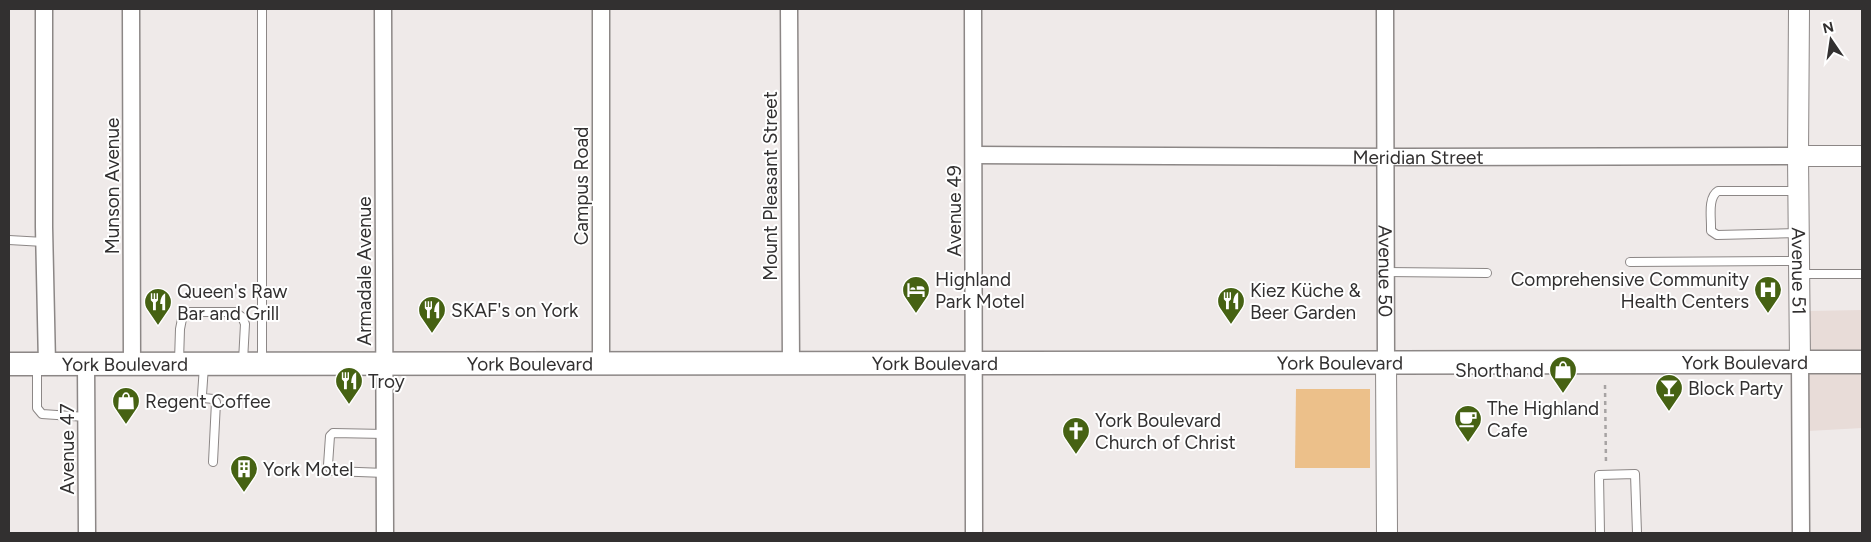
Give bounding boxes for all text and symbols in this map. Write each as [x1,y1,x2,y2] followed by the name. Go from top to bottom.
[1806,15,1856,65] north arrow
[1821,18,1835,37] text: N
[759,91,782,281] street label: Mount Pleasant Street
[101,118,124,254] street label: Munson Avenue
[570,127,593,245] street label: Campus Road
[1352,146,1484,169] street label: Meridian Street
[943,165,966,257] street label: Avenue 49
[353,196,376,346] street label: Armadale Avenue
[1374,225,1397,317] street label: Avenue 50
[1787,227,1811,315] street label: Avenue 51
[935,268,1025,313] place label: Highland Park Motel
[1511,268,1749,313] place label: Comprehensive Community Health Centers
[901,275,931,314] hotel icon: Highland Park Motel
[1753,275,1783,314] hospital icon: Comprehensive Community Health Centers
[1250,279,1361,324] place label: Kiez Küche & Beer Garden
[177,280,288,325] place label: Queen's Raw Bar and Grill
[1216,286,1246,325] restaurant icon: Kiez Küche & Beer Garden
[143,287,173,326] restaurant icon: Queen's Raw Bar and Grill
[417,295,447,334] restaurant icon: SKAF's on York
[451,299,579,322] place label: SKAF's on York
[1277,351,1403,375] street label: York Boulevard
[1682,351,1808,374] street label: York Boulevard
[467,352,593,376] street label: York Boulevard
[872,352,998,375] street label: York Boulevard
[62,353,188,376] street label: York Boulevard
[1548,355,1578,394] shop icon: Shorthand
[1455,359,1544,382] place label: Shorthand
[334,366,364,405] restaurant icon: Troy
[368,370,405,393] place label: Troy
[1654,373,1684,412] bar icon: Block Party
[1688,377,1783,400] place label: Block Party
[111,386,141,425] shop icon: Regent Coffee
[145,390,271,413] place label: Regent Coffee
[1487,397,1599,442] place label: The Highland Cafe
[56,404,79,494] street label: Avenue 47
[1453,404,1483,443] cafe icon: The Highland Cafe
[1095,409,1236,454] place label: York Boulevard Church of Christ
[1061,416,1091,455] church icon: York Boulevard Church of Christ
[229,454,259,493] building icon: York Motel
[263,458,353,481] place label: York Motel

